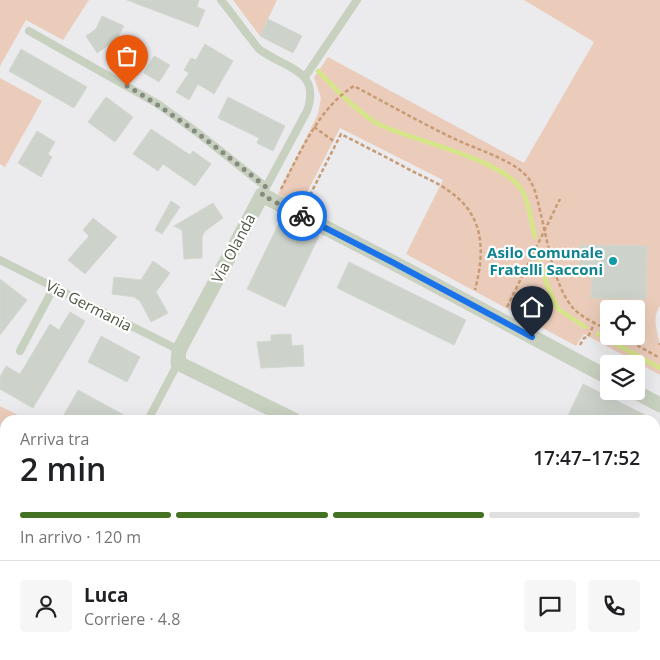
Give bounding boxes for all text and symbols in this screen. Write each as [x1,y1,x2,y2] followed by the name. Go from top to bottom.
[106,35,148,86] pin
[113,42,141,70] icon: bag
[277,191,327,241] courier
[288,202,316,230] icon: bike
[206,210,260,286] street label: Via Olanda
[487,242,603,279] place label: Asilo Comunale Fratelli Sacconi
[607,255,619,267] marker: Asilo Comunale Fratelli Sacconi
[43,275,135,335] street label: Via Germania
[511,286,553,337] pin
[518,293,546,321] icon: home
[600,300,645,400] map controls
[600,300,645,345] button: locate
[600,355,645,400] button: layers
[20,428,89,450] text: Arriva tra
[533,445,640,471] text: 17:47–17:52
[20,447,106,490] text: 2 min
[20,526,141,548] text: In arrivo · 120 m
[20,580,72,632] button: person
[524,580,576,632] button: chat
[588,580,640,632] button: phone
[84,582,128,608] text: Luca
[84,608,180,630] text: Corriere · 4.8

